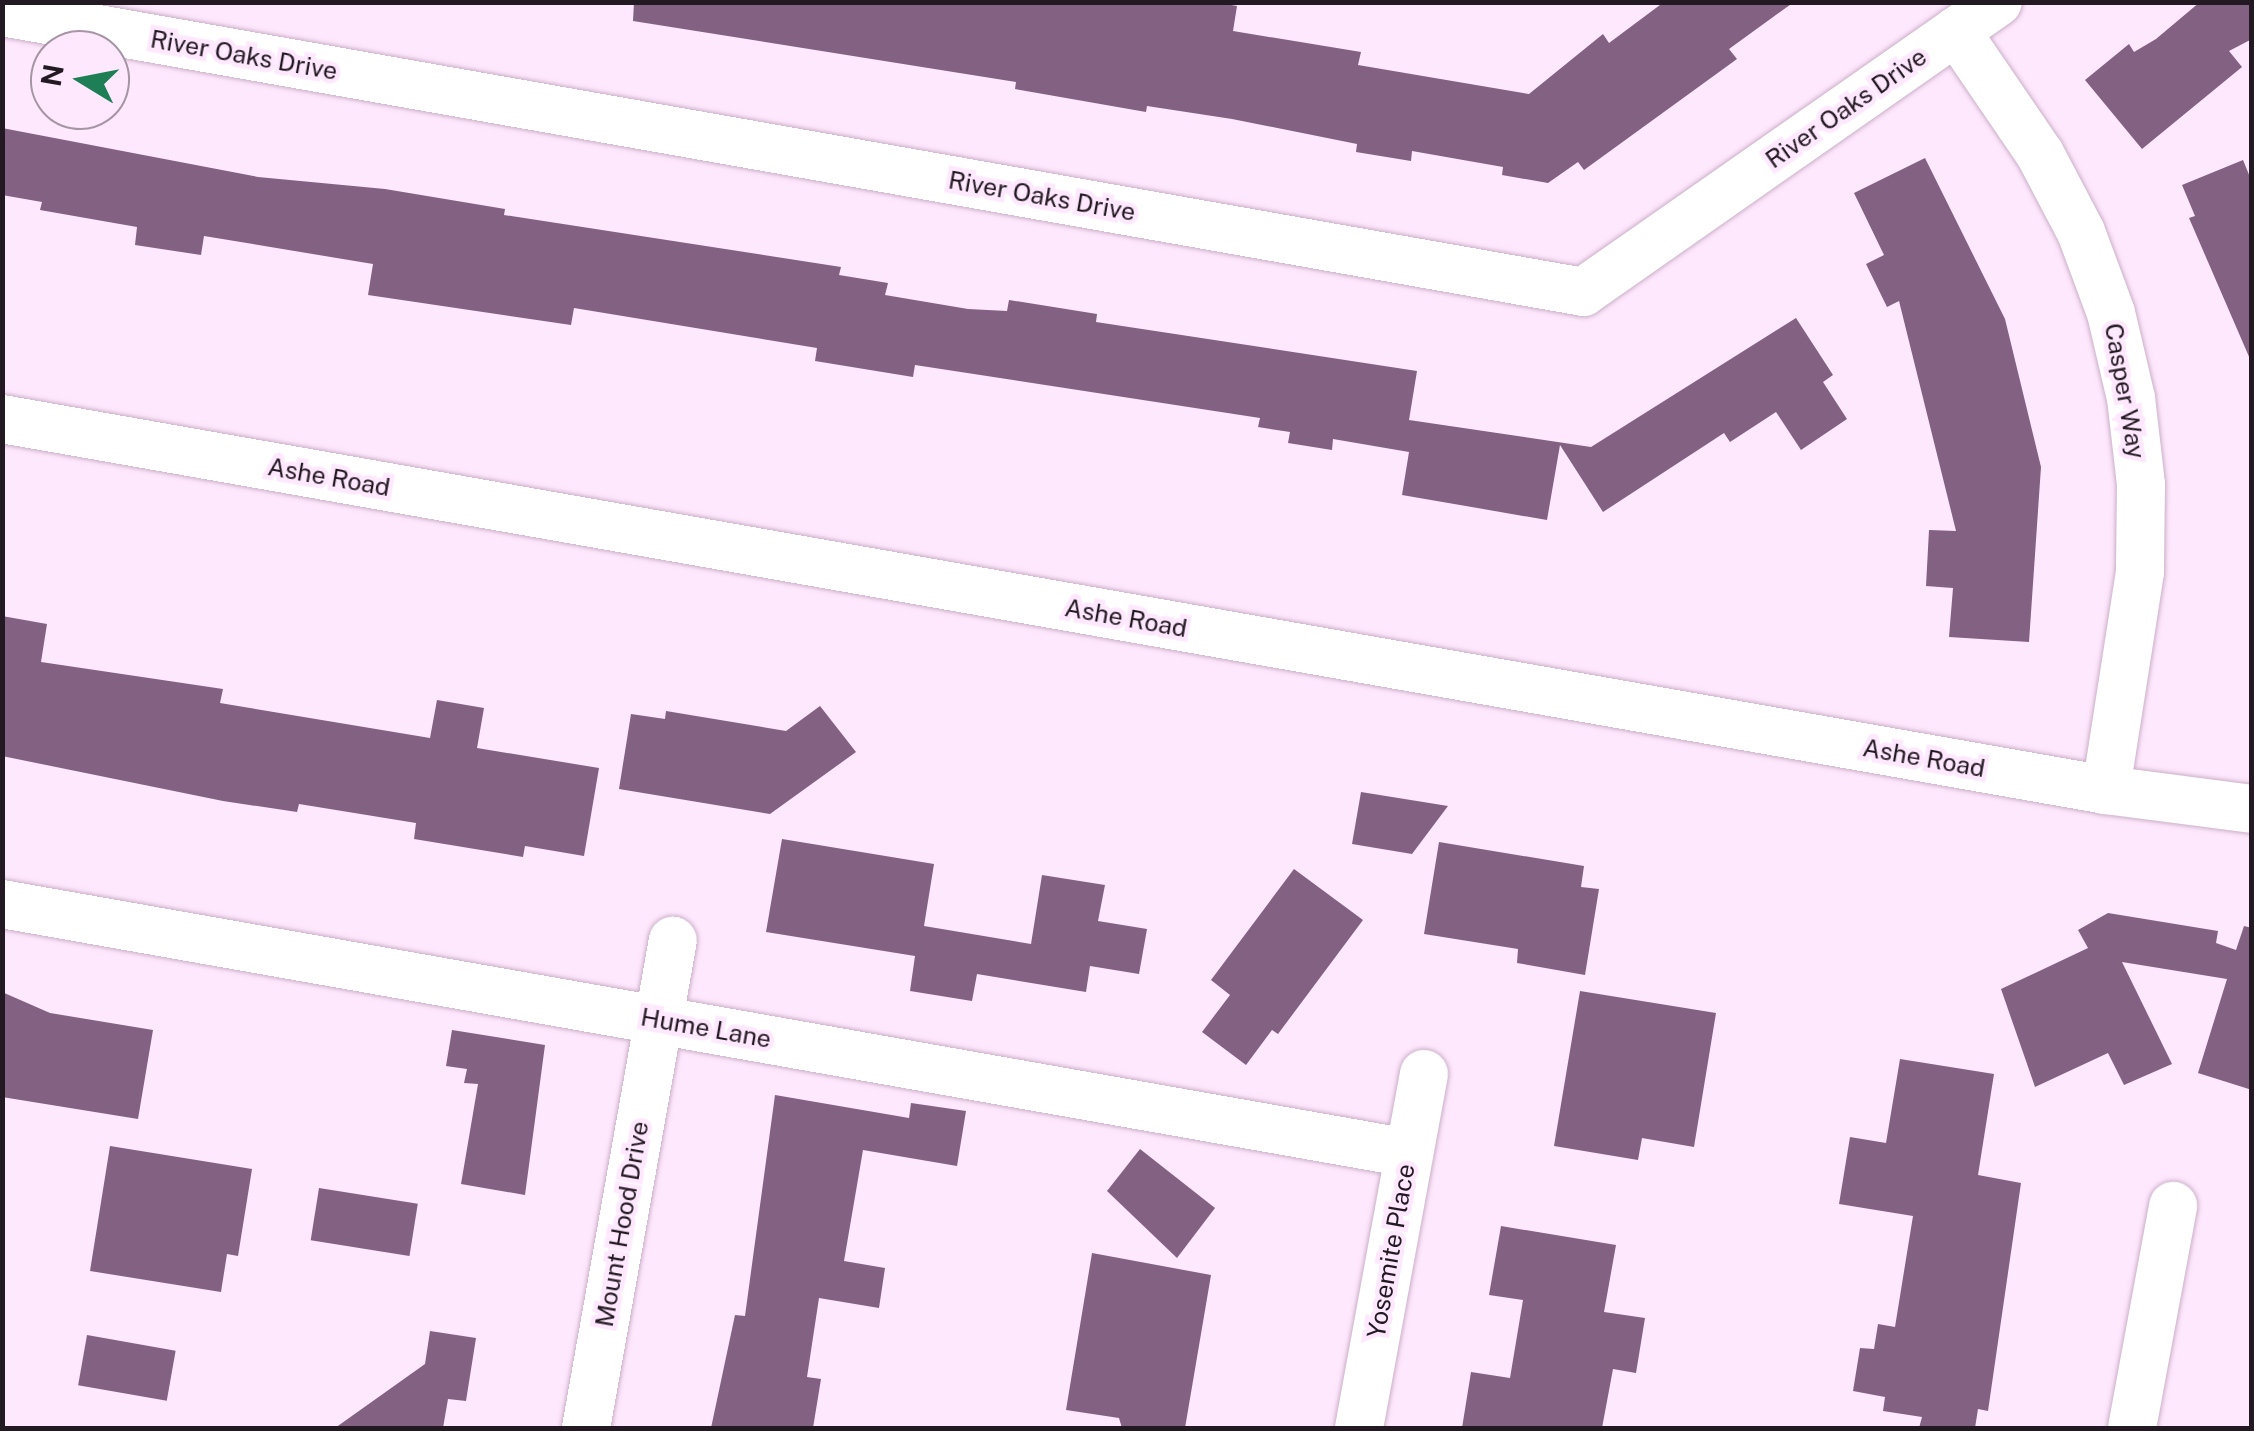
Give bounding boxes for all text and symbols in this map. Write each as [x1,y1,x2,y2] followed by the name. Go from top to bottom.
[148,24,340,86] street label: River Oaks Drive
[30,30,130,130] north arrow
[1760,41,1932,175] street label: River Oaks Drive
[34,61,70,89] text: N
[946,165,1138,227] street label: River Oaks Drive
[2098,321,2152,461] street label: Casper Way
[265,451,393,503] street label: Ashe Road
[1062,592,1190,644] street label: Ashe Road
[1860,732,1988,784] street label: Ashe Road
[638,1002,774,1054] street label: Hume Lane
[589,1119,655,1329] street label: Mount Hood Drive
[1361,1161,1421,1341] street label: Yosemite Place

